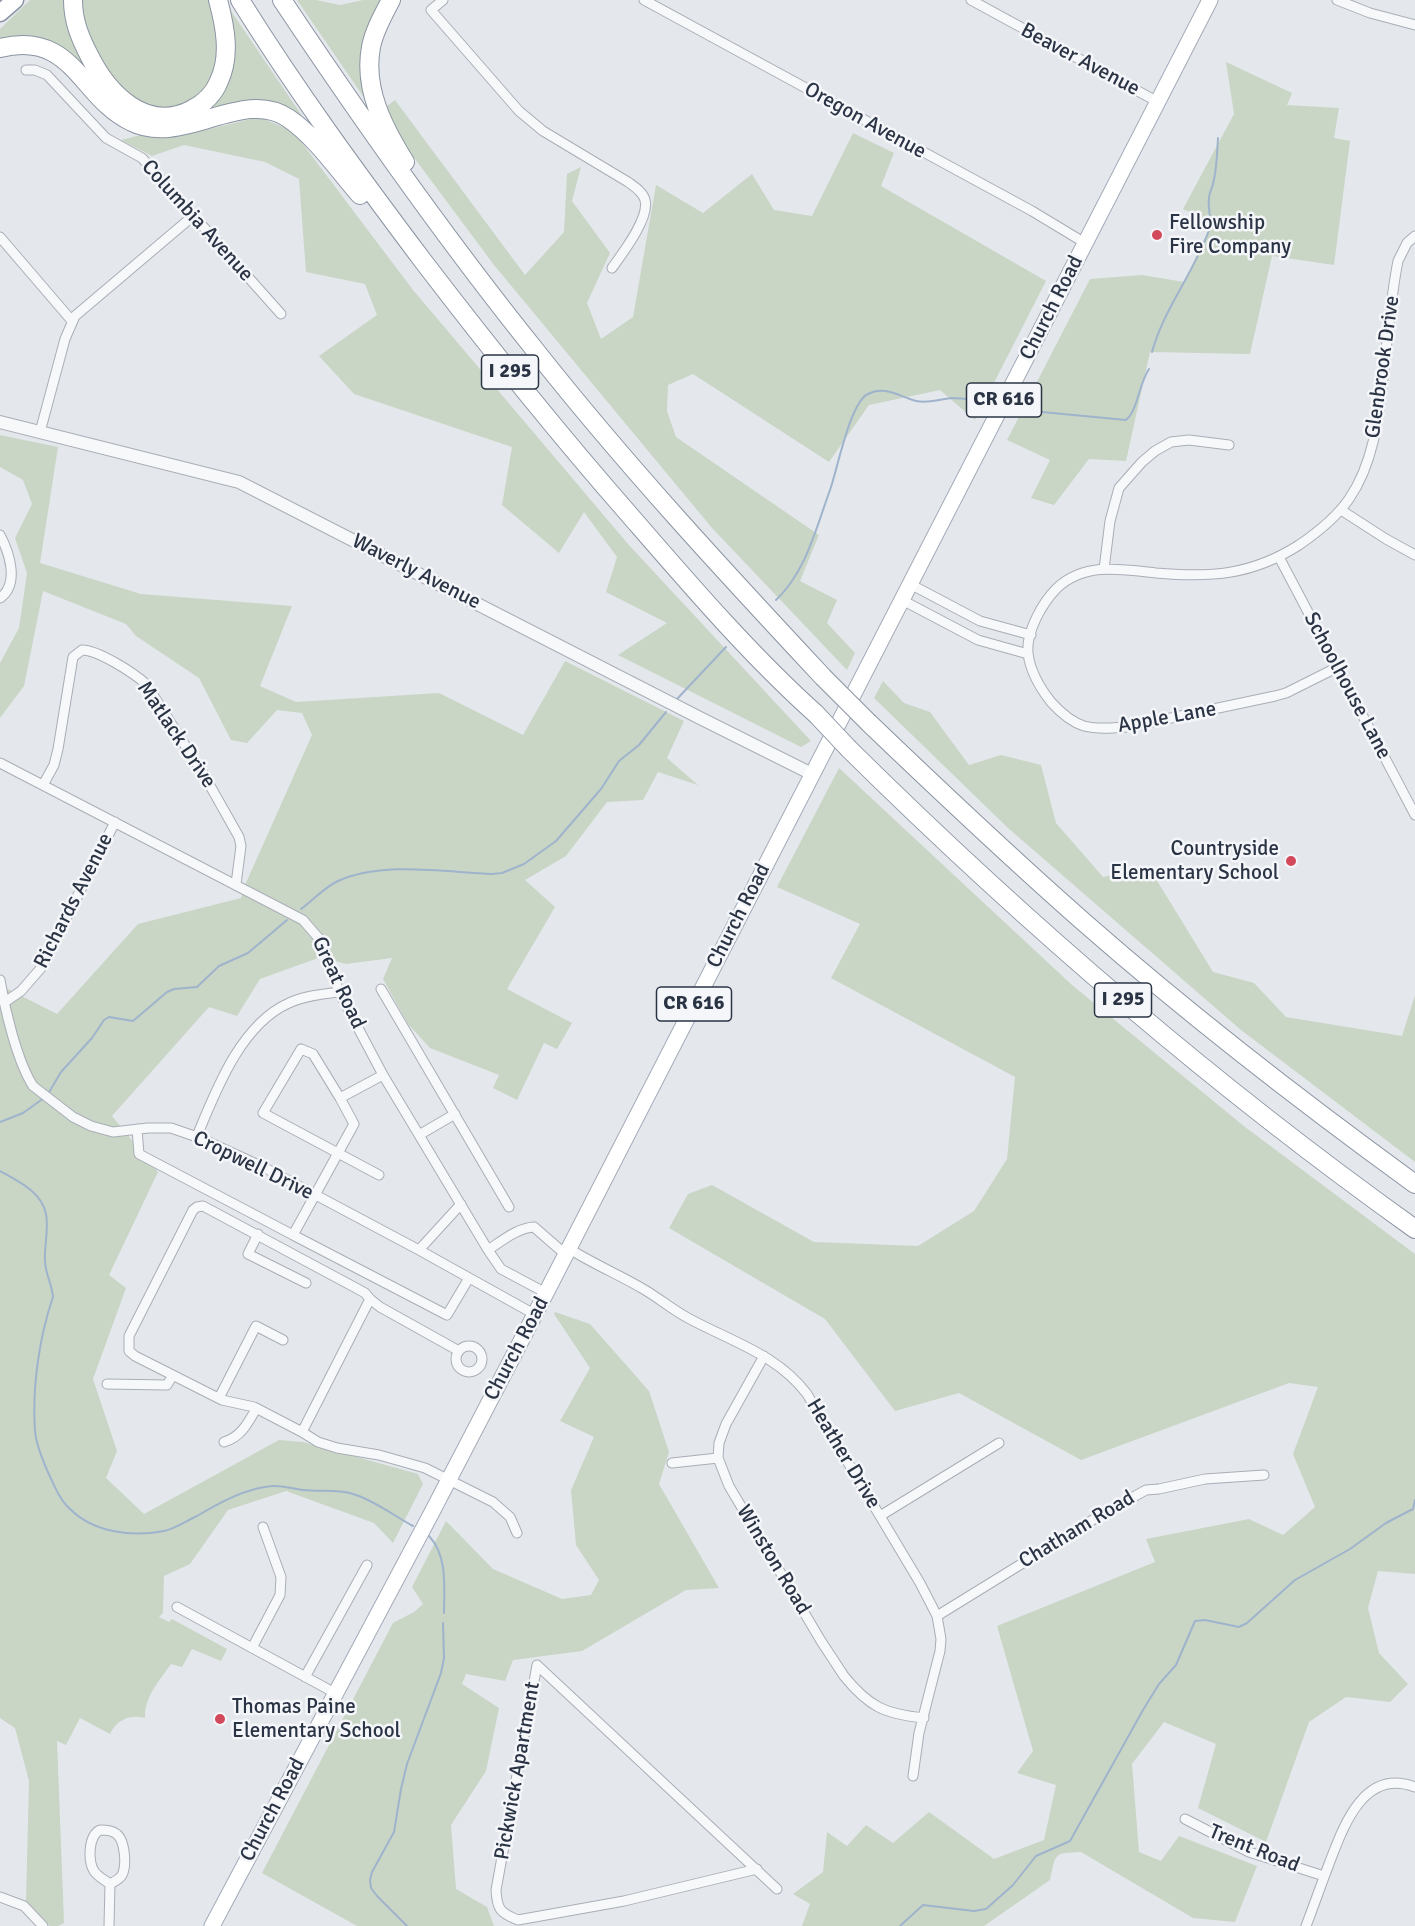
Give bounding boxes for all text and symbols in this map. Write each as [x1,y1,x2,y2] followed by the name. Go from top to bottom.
[1016,18,1144,102] street label: Beaver Avenue
[800,77,930,165] street label: Oregon Avenue
[136,155,258,287] street label: Columbia Avenue
[1169,210,1291,260] place label: Fellowship Fire Company
[1150,228,1164,242] marker: Fellowship Fire Company
[1015,252,1089,364] street label: Church Road
[1361,294,1405,440] street label: Glenbrook Drive
[482,355,538,389] road number: I 295
[966,383,1042,417] road number: CR 616
[347,529,485,615] street label: Waverly Avenue
[1298,608,1396,764] street label: Schoolhouse Lane
[131,677,221,793] street label: Matlack Drive
[1116,697,1218,739] street label: Apple Lane
[29,829,119,973] street label: Richards Avenue
[1110,836,1279,886] place label: Countryside Elementary School
[1284,854,1298,868] marker: Countryside Elementary School
[702,860,776,972] street label: Church Road
[306,933,370,1033] street label: Great Road
[1094,983,1152,1017] road number: I 295
[656,987,732,1021] road number: CR 616
[189,1126,317,1206] street label: Cropwell Drive
[479,1293,555,1405] street label: Church Road
[800,1394,886,1514] street label: Heather Drive
[1015,1486,1139,1574] street label: Chatham Road
[730,1501,816,1619] street label: Winston Road
[490,1680,546,1862] street label: Pickwick Apartment
[232,1694,401,1744] place label: Thomas Paine Elementary School
[213,1712,227,1726] marker: Thomas Paine Elementary School
[235,1754,311,1866] street label: Church Road
[1205,1819,1303,1879] street label: Trent Road

